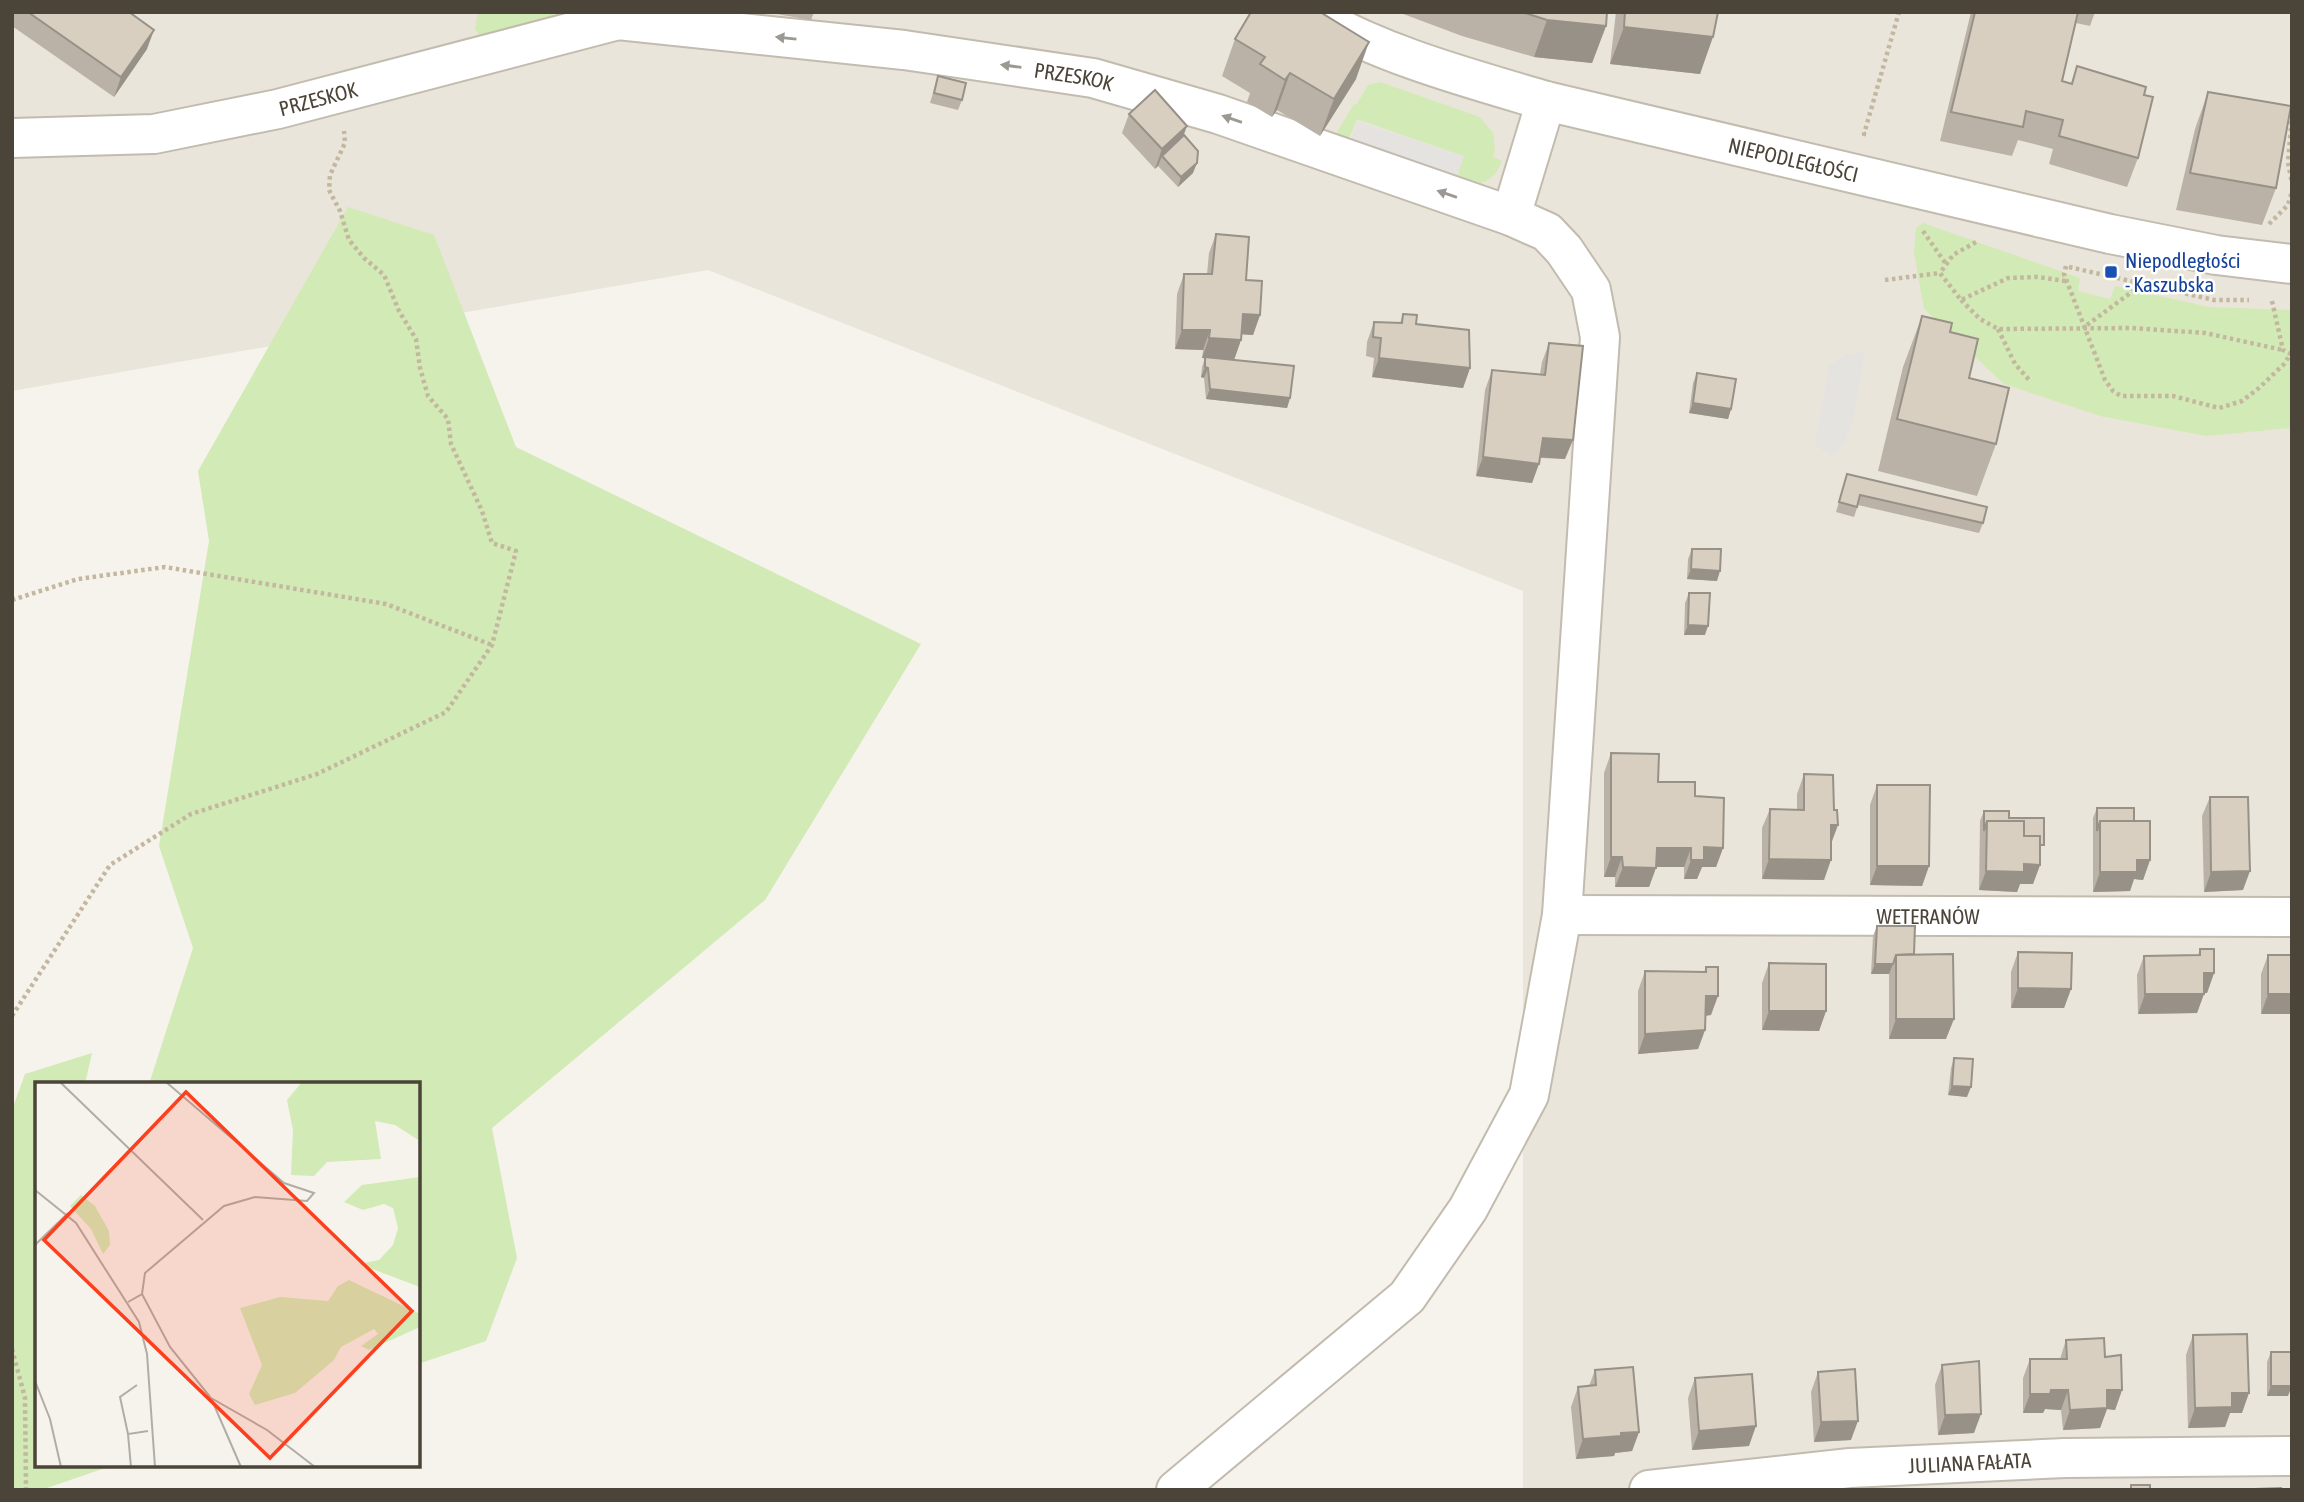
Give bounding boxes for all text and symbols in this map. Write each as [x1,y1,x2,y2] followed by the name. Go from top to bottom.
[775,32,797,43] one-way arrow
[1033,57,1117,96] street label: PRZESKOK
[1000,60,1022,71] one-way arrow
[276,77,361,120] street label: PRZESKOK
[1222,113,1243,124] one-way arrow
[1726,132,1861,186] street label: NIEPODLEGŁOŚCI
[1436,188,1457,199] one-way arrow
[2125,248,2241,296] place label: Niepodległości - Kaszubska
[2103,264,2119,280] marker: Niepodległości - Kaszubska
[1877,904,1980,928] street label: WETERANÓW
[35,1082,420,1467] inset map
[1908,1448,2032,1477] street label: JULIANA FAŁATA

